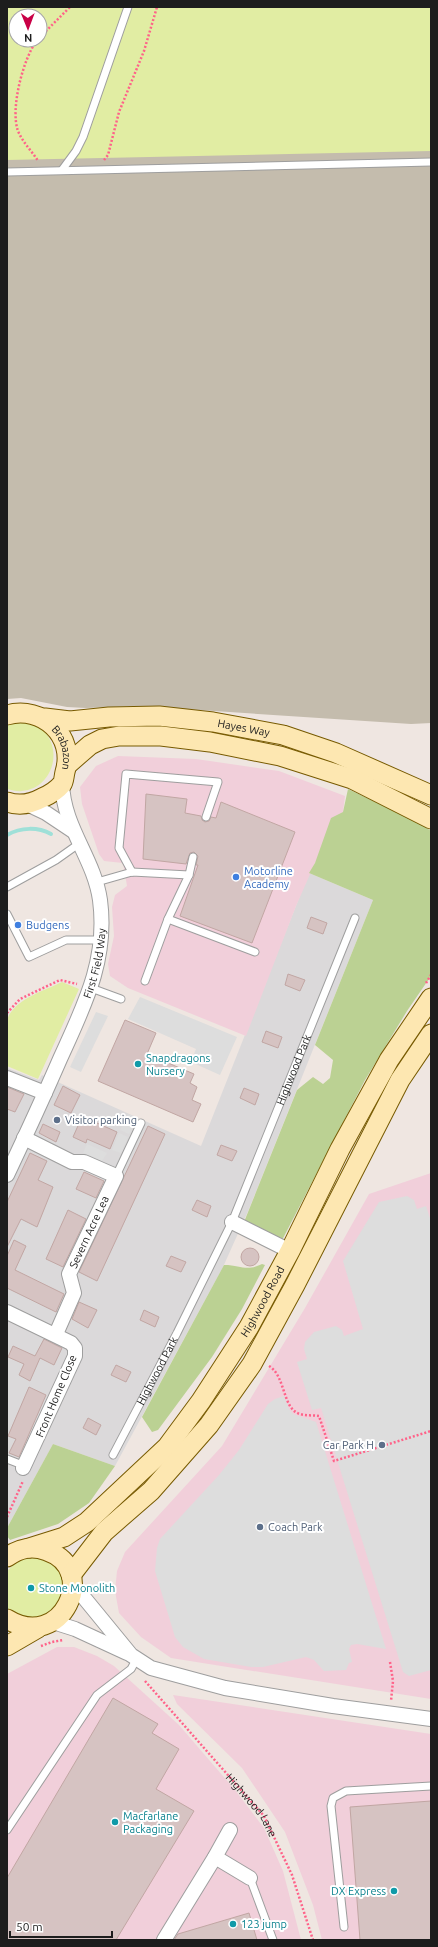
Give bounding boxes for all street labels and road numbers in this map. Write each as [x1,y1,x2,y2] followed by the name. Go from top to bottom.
[217,717,272,739] street label: Hayes Way
[49,723,73,771] street label: Brabazon
[81,927,108,1000] street label: First Field Way
[274,1032,313,1107] street label: Highwood Park
[67,1194,111,1270] street label: Severn Acre Lea
[238,1264,287,1339] street label: Highwood Road
[134,1334,180,1407] street label: Highwood Park
[33,1353,79,1439] street label: Front Home Close
[223,1771,279,1839] street label: Highwood Lane

